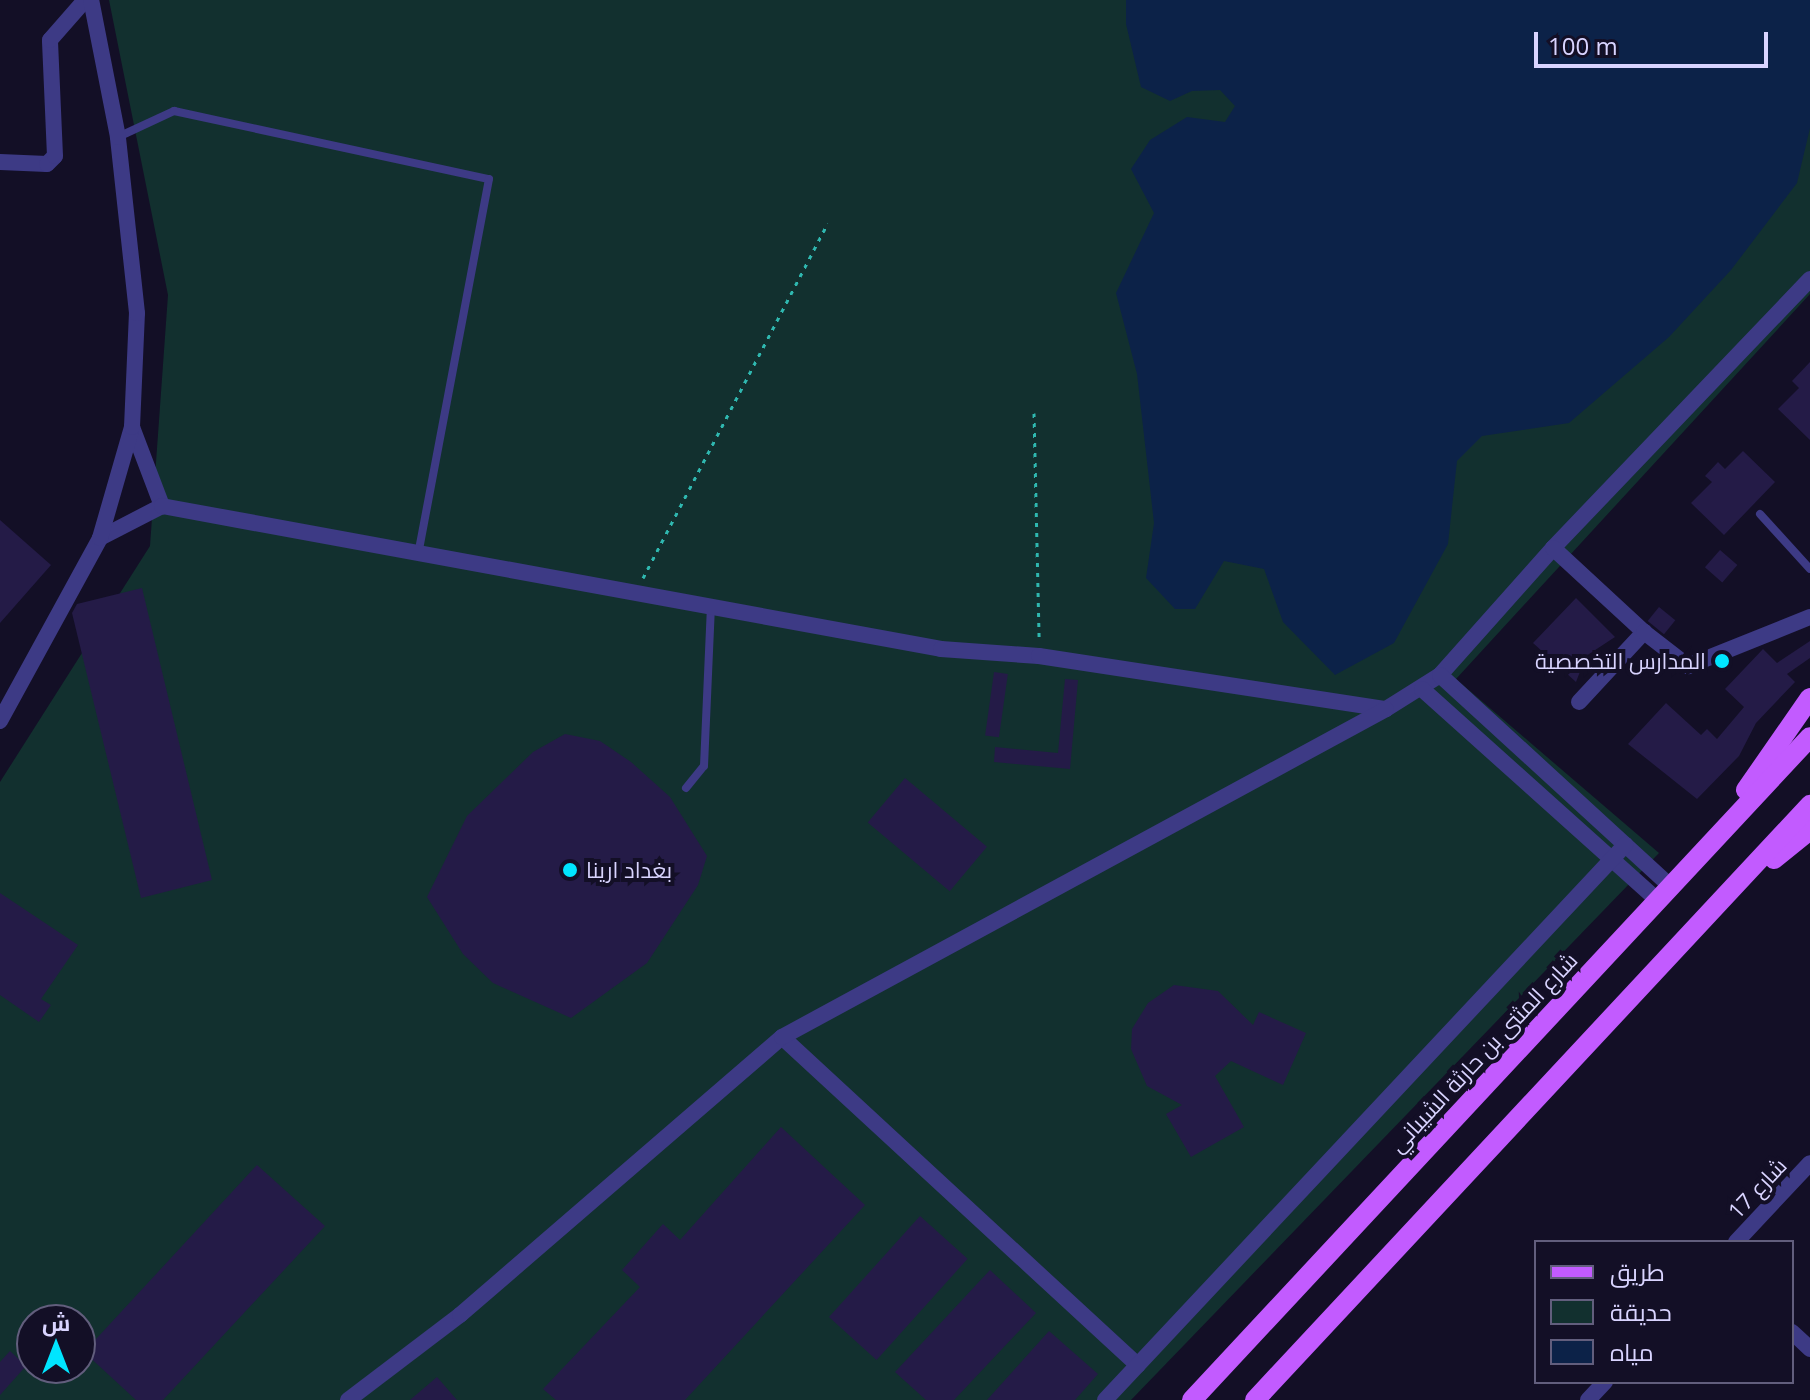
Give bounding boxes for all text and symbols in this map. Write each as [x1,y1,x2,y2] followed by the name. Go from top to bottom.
[1538,16,1772,66] scale bar
[1548,29,1618,62] text: 100 m
[1535,648,1706,674] place label: المدارس التخصصية
[1713,652,1731,670] marker: المدارس التخصصية
[586,857,672,883] place label: بغداد ارينا
[561,861,579,879] marker: بغداد ارينا
[1384,947,1582,1157] street label: شارع المثنى بن حارثة الشيباني
[1722,1152,1792,1224] street label: شارع 17
[1534,1240,1794,1384] legend
[1610,1255,1665,1288] text: طريق
[1610,1295,1672,1328] text: حديقة
[16,1304,96,1384] north arrow
[42,1307,70,1337] text: ش
[1610,1335,1654,1368] text: مياه

